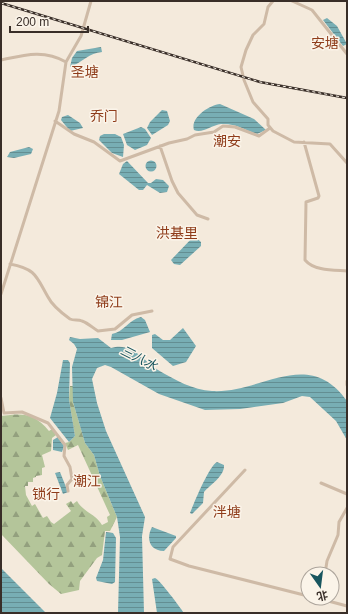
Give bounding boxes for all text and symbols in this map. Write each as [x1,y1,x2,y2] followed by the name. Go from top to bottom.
[10,8,88,34] scale bar
[16,15,49,29] text: 200 m
[311,35,339,51] district label: 安塘
[71,64,99,80] district label: 圣塘
[90,108,118,124] district label: 乔门
[213,133,241,149] district label: 潮安
[156,225,198,241] district label: 洪基里
[95,294,123,310] district label: 锦江
[118,342,161,374] water label: 三八水
[73,473,101,489] district label: 潮江
[32,486,60,502] district label: 锁行
[213,504,241,520] district label: 泮塘
[300,566,340,606] north arrow
[316,589,329,603] text: 北

